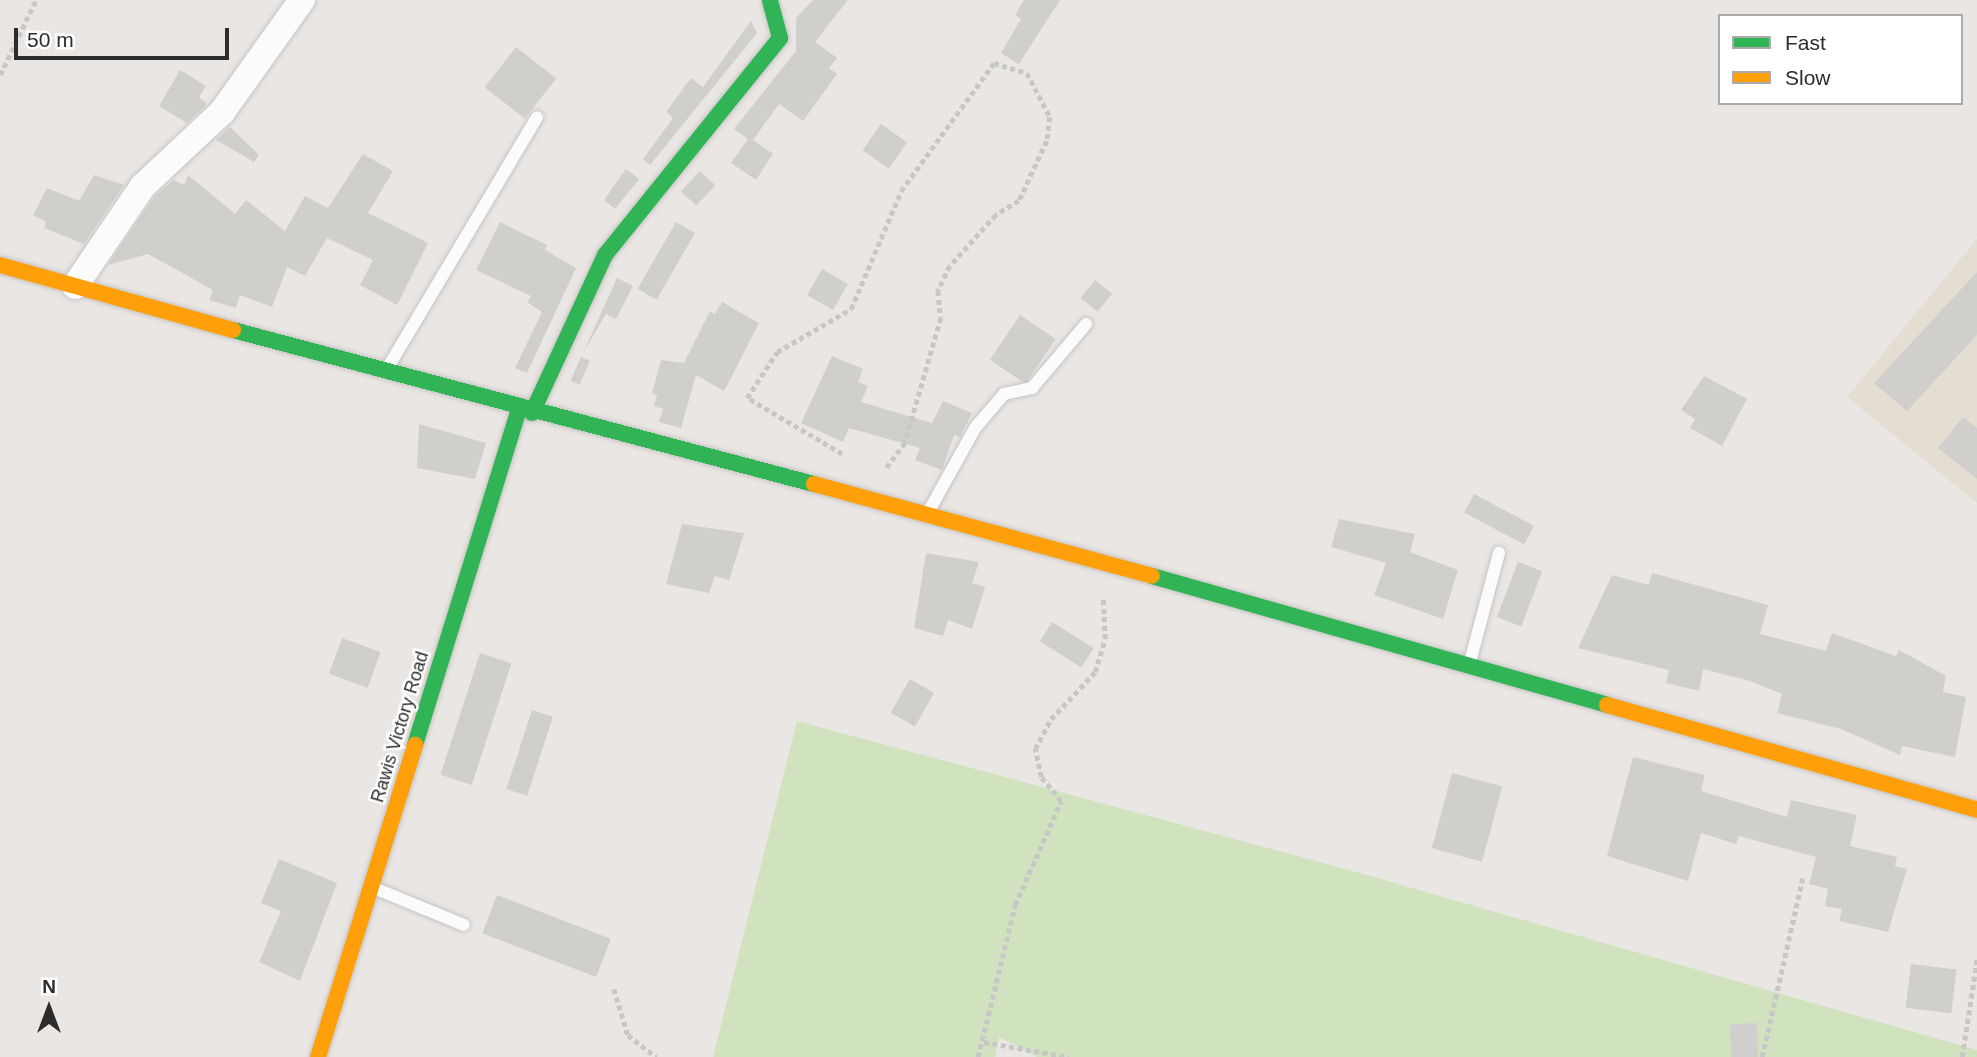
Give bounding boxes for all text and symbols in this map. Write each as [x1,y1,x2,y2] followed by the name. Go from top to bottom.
[18,14,233,58] scale bar
[1718,14,1963,105] legend
[27,28,74,51] text: 50 m
[1785,31,1826,54] text: Fast
[1785,66,1831,89] text: Slow
[367,649,433,805] street label: Rawis Victory Road
[14,973,84,1043] north arrow
[42,976,56,997] text: N

